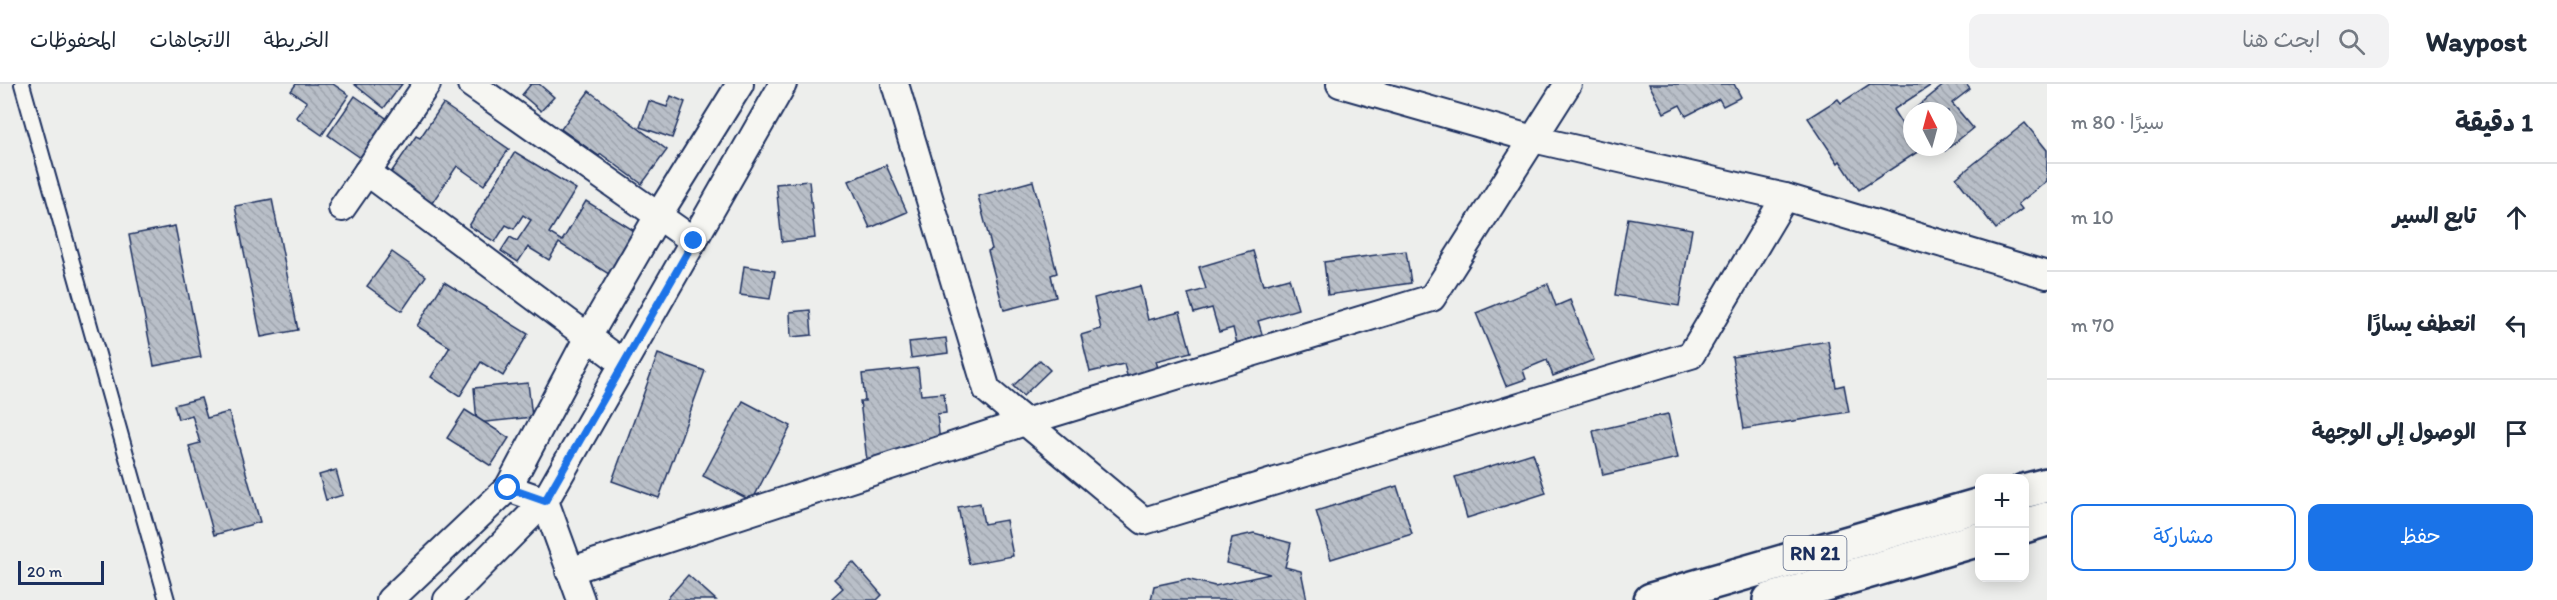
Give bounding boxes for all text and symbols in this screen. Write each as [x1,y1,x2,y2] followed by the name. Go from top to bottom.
[1969,14,2389,68] search box
[2425,24,2527,58] text: Waypost
[2335,25,2368,58] icon: search
[2242,26,2320,53] text: ابحث هنا
[30,27,116,52] text: المحفوظات
[149,27,231,52] text: الاتجاهات
[264,27,329,52] text: الخريطة
[1903,102,1957,156] north arrow
[2455,106,2533,138] text: 1 دقيقة
[2071,110,2164,134] text: سيرًا · 80 m
[2500,201,2533,234] icon: ahead
[2393,202,2476,229] text: تابع السير
[2071,205,2114,229] text: 10 m
[680,227,706,253] route end
[2500,309,2533,342] icon: left
[2367,310,2476,337] text: انعطف يسارًا
[2071,313,2115,337] text: 70 m
[2500,417,2533,450] icon: arrive
[2311,418,2476,445] text: الوصول إلى الوجهة
[494,474,520,500] route start
[1975,474,2029,582] map controls
[1975,474,2029,528] button: +
[2071,504,2296,571] button: مشاركة
[2308,504,2533,571] button: حفظ
[1975,528,2029,582] button: −
[1784,536,1846,570] road number: RN 21
[18,558,104,586] scale bar
[27,562,62,581] text: 20 m

